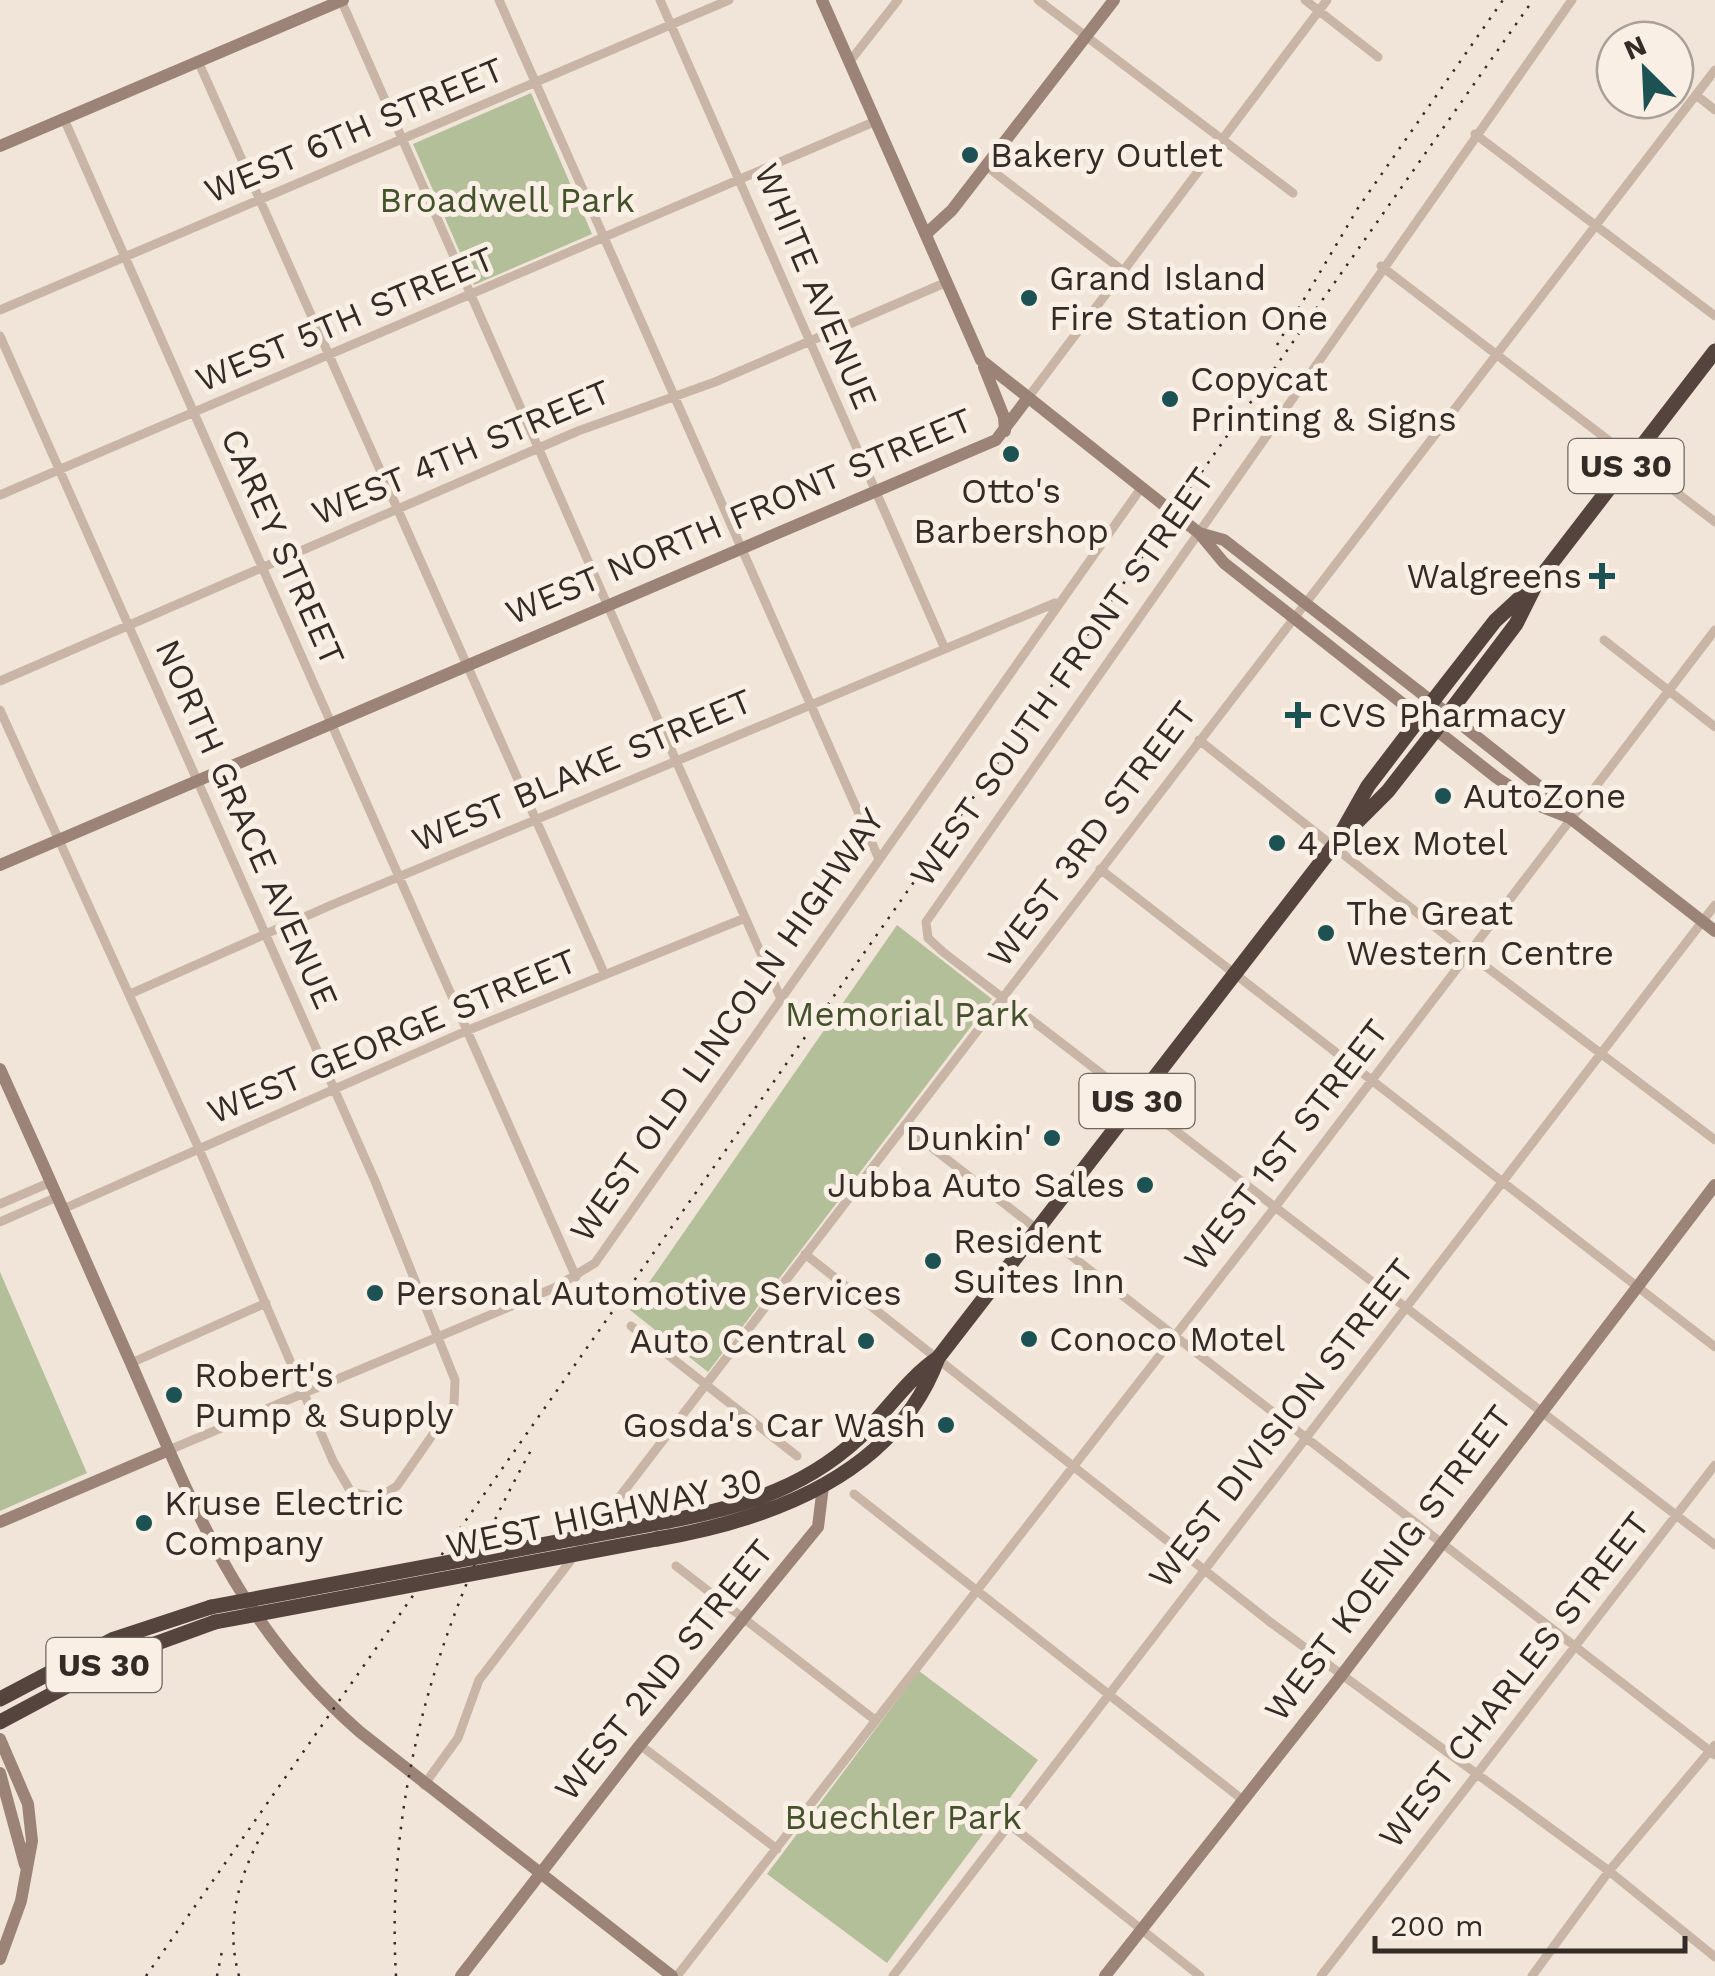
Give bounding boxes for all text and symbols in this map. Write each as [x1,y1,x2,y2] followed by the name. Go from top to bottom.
[1595,20,1695,120] north arrow
[1619,28,1651,67] text: N
[198,48,510,212] street label: WEST 6TH STREET
[990,134,1223,176] place label: Bakery Outlet
[959,144,981,166] marker: Bakery Outlet
[745,157,887,415] street label: WHITE AVENUE
[379,179,635,221] park label: Broadwell Park
[189,237,501,401] street label: WEST 5TH STREET
[1049,257,1328,339] place label: Grand Island Fire Station One
[1018,287,1040,309] marker: Grand Island Fire Station One
[1190,358,1457,440] place label: Copycat Printing & Signs
[305,370,617,534] street label: WEST 4TH STREET
[1159,388,1181,410] marker: Copycat Printing & Signs
[499,398,979,634] street label: WEST NORTH FRONT STREET
[212,422,354,672] street label: CAREY STREET
[1568,439,1684,493] road number: US 30
[1000,443,1022,465] marker: Otto's Barbershop
[901,459,1223,895] street label: WEST SOUTH FRONT STREET
[913,470,1109,552] place label: Otto's Barbershop
[1406,555,1582,597] place label: Walgreens
[1591,565,1613,587] marker: Walgreens
[146,633,348,1015] street label: NORTH GRACE AVENUE
[406,679,758,861] street label: WEST BLAKE STREET
[978,693,1206,975] street label: WEST 3RD STREET
[1318,694,1566,736] place label: CVS Pharmacy
[1287,704,1309,726] marker: CVS Pharmacy
[1463,775,1626,817] place label: AutoZone
[1432,785,1454,807] marker: AutoZone
[561,800,893,1250] street label: WEST OLD LINCOLN HIGHWAY
[1297,822,1508,864] place label: 4 Plex Motel
[1266,832,1288,854] marker: 4 Plex Motel
[1346,892,1614,974] place label: The Great Western Centre
[1315,922,1337,944] marker: The Great Western Centre
[201,939,583,1133] street label: WEST GEORGE STREET
[785,993,1029,1035] park label: Memorial Park
[1175,1011,1397,1279] street label: WEST 1ST STREET
[1080,1074,1194,1128] road number: US 30
[905,1117,1032,1159] place label: Dunkin'
[1041,1127,1063,1149] marker: Dunkin'
[827,1164,1125,1206] place label: Jubba Auto Sales
[1134,1174,1156,1196] marker: Jubba Auto Sales
[953,1220,1125,1302] place label: Resident Suites Inn
[922,1250,944,1272] marker: Resident Suites Inn
[1139,1250,1423,1596] street label: WEST DIVISION STREET
[395,1272,902,1314] place label: Personal Automotive Services
[364,1282,386,1304] marker: Personal Automotive Services
[1049,1318,1285,1360] place label: Conoco Motel
[629,1320,846,1362] place label: Auto Central
[1018,1328,1040,1350] marker: Conoco Motel
[855,1330,877,1352] marker: Auto Central
[194,1354,454,1436] place label: Robert's Pump & Supply
[163,1384,185,1406] marker: Robert's Pump & Supply
[1255,1397,1521,1729] street label: WEST KOENIG STREET
[622,1404,926,1446] place label: Gosda's Car Wash
[935,1414,957,1436] marker: Gosda's Car Wash
[442,1459,766,1567] street label: WEST HIGHWAY 30
[164,1482,404,1564] place label: Kruse Electric Company
[1370,1504,1658,1856] street label: WEST CHARLES STREET
[133,1512,155,1534] marker: Kruse Electric Company
[546,1531,782,1809] street label: WEST 2ND STREET
[46,1638,162,1692] road number: US 30
[784,1796,1022,1838] park label: Buechler Park
[1375,1891,1685,1953] scale bar
[1390,1908,1484,1943] text: 200 m

